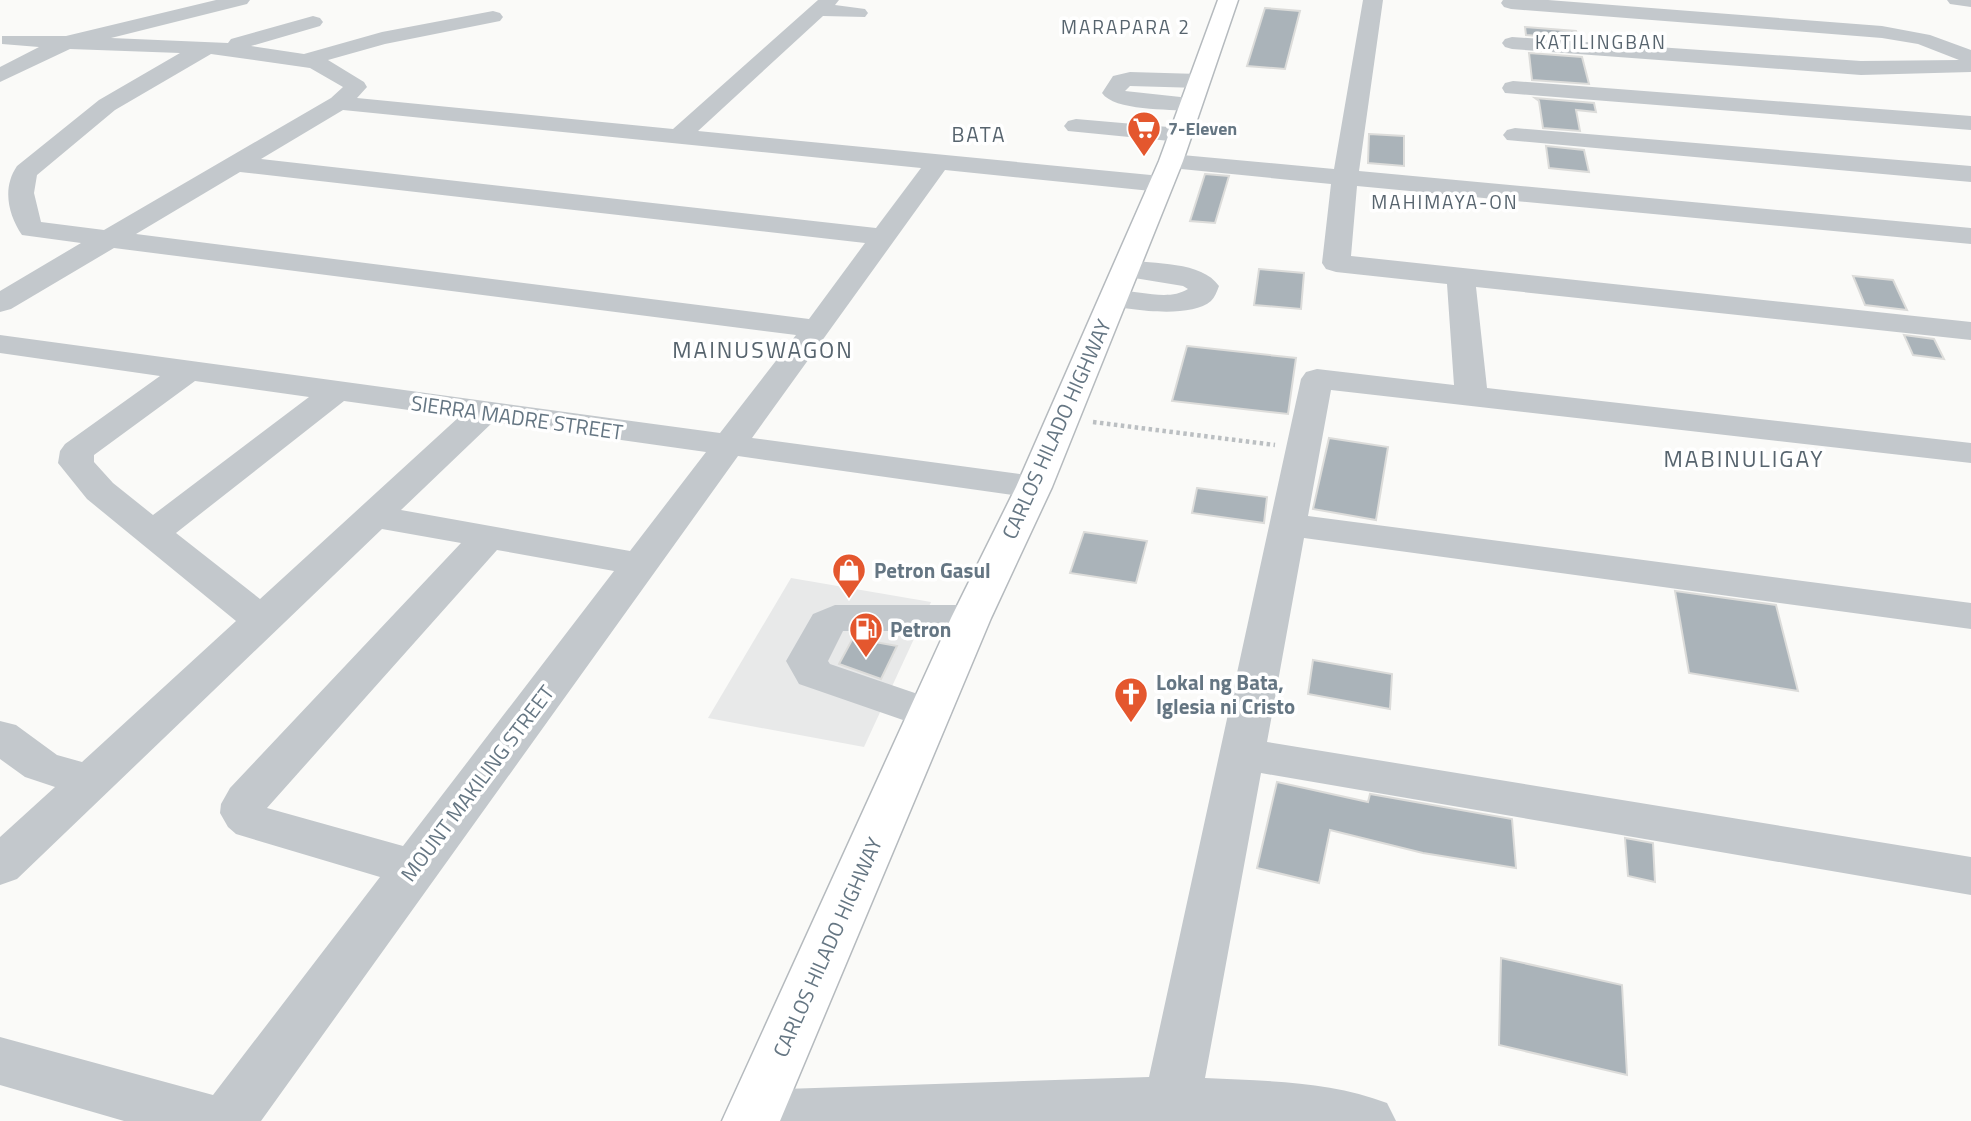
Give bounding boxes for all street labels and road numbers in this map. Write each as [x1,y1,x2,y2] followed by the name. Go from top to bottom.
[993,313,1119,544] street label: CARLOS HILADO HIGHWAY
[409,386,625,448] street label: SIERRA MADRE STREET
[392,678,562,888] street label: MOUNT MAKILING STREET
[764,831,890,1062] street label: CARLOS HILADO HIGHWAY

